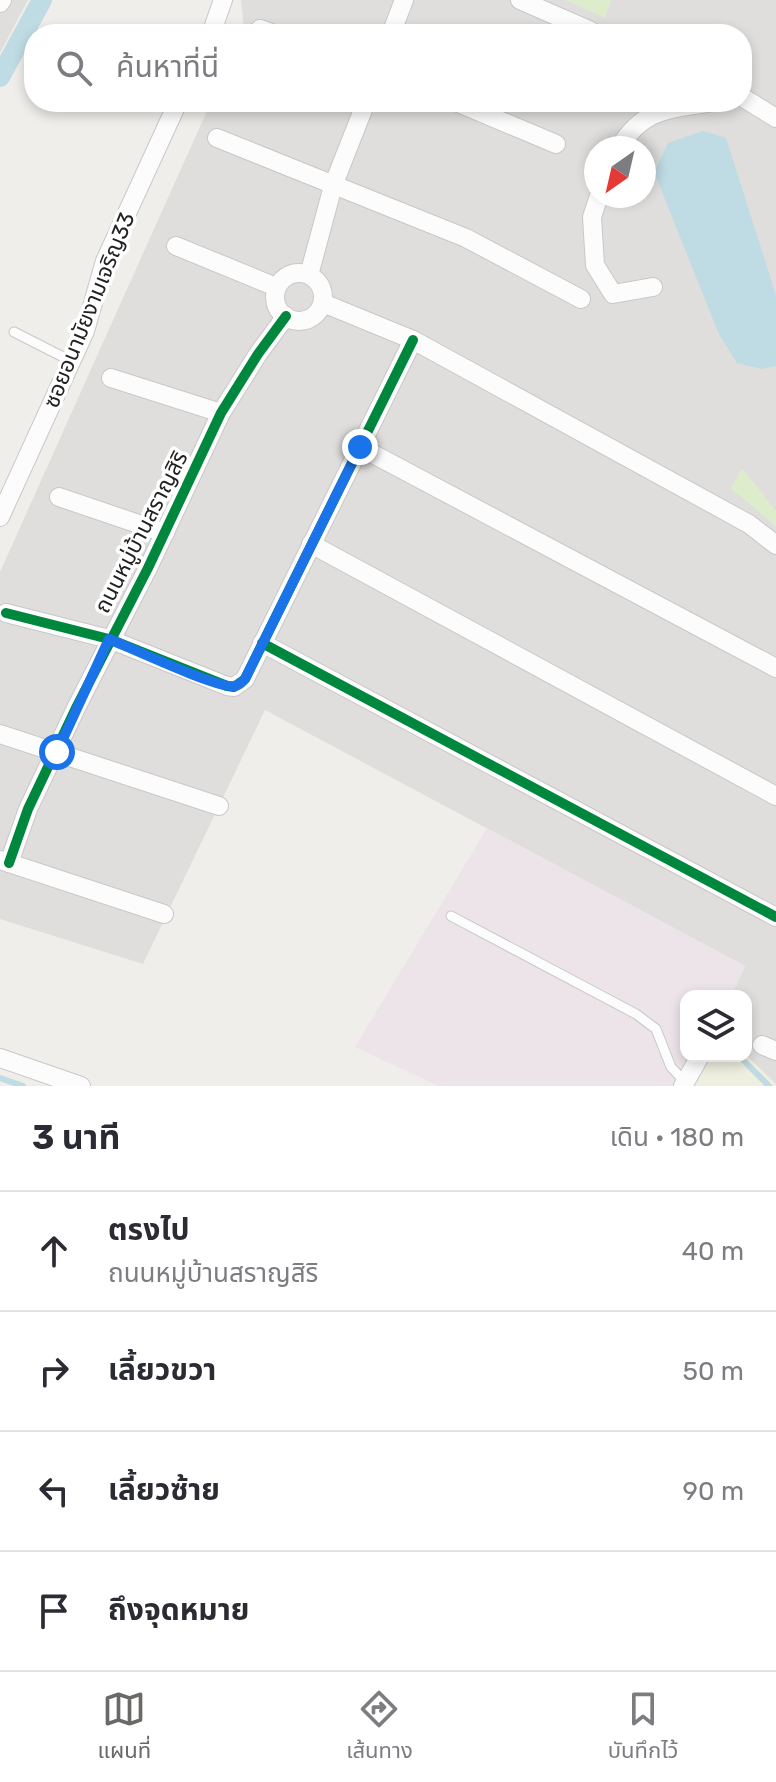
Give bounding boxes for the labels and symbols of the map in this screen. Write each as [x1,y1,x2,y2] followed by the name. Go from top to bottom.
[584,136,656,208] north arrow
[37,208,141,412] street label: ซอยอนามัยงามเจริญ33
[342,429,378,465] route end
[89,447,193,617] street label: ถนนหมู่บ้านสราญสิริ
[39,734,75,770] route start

